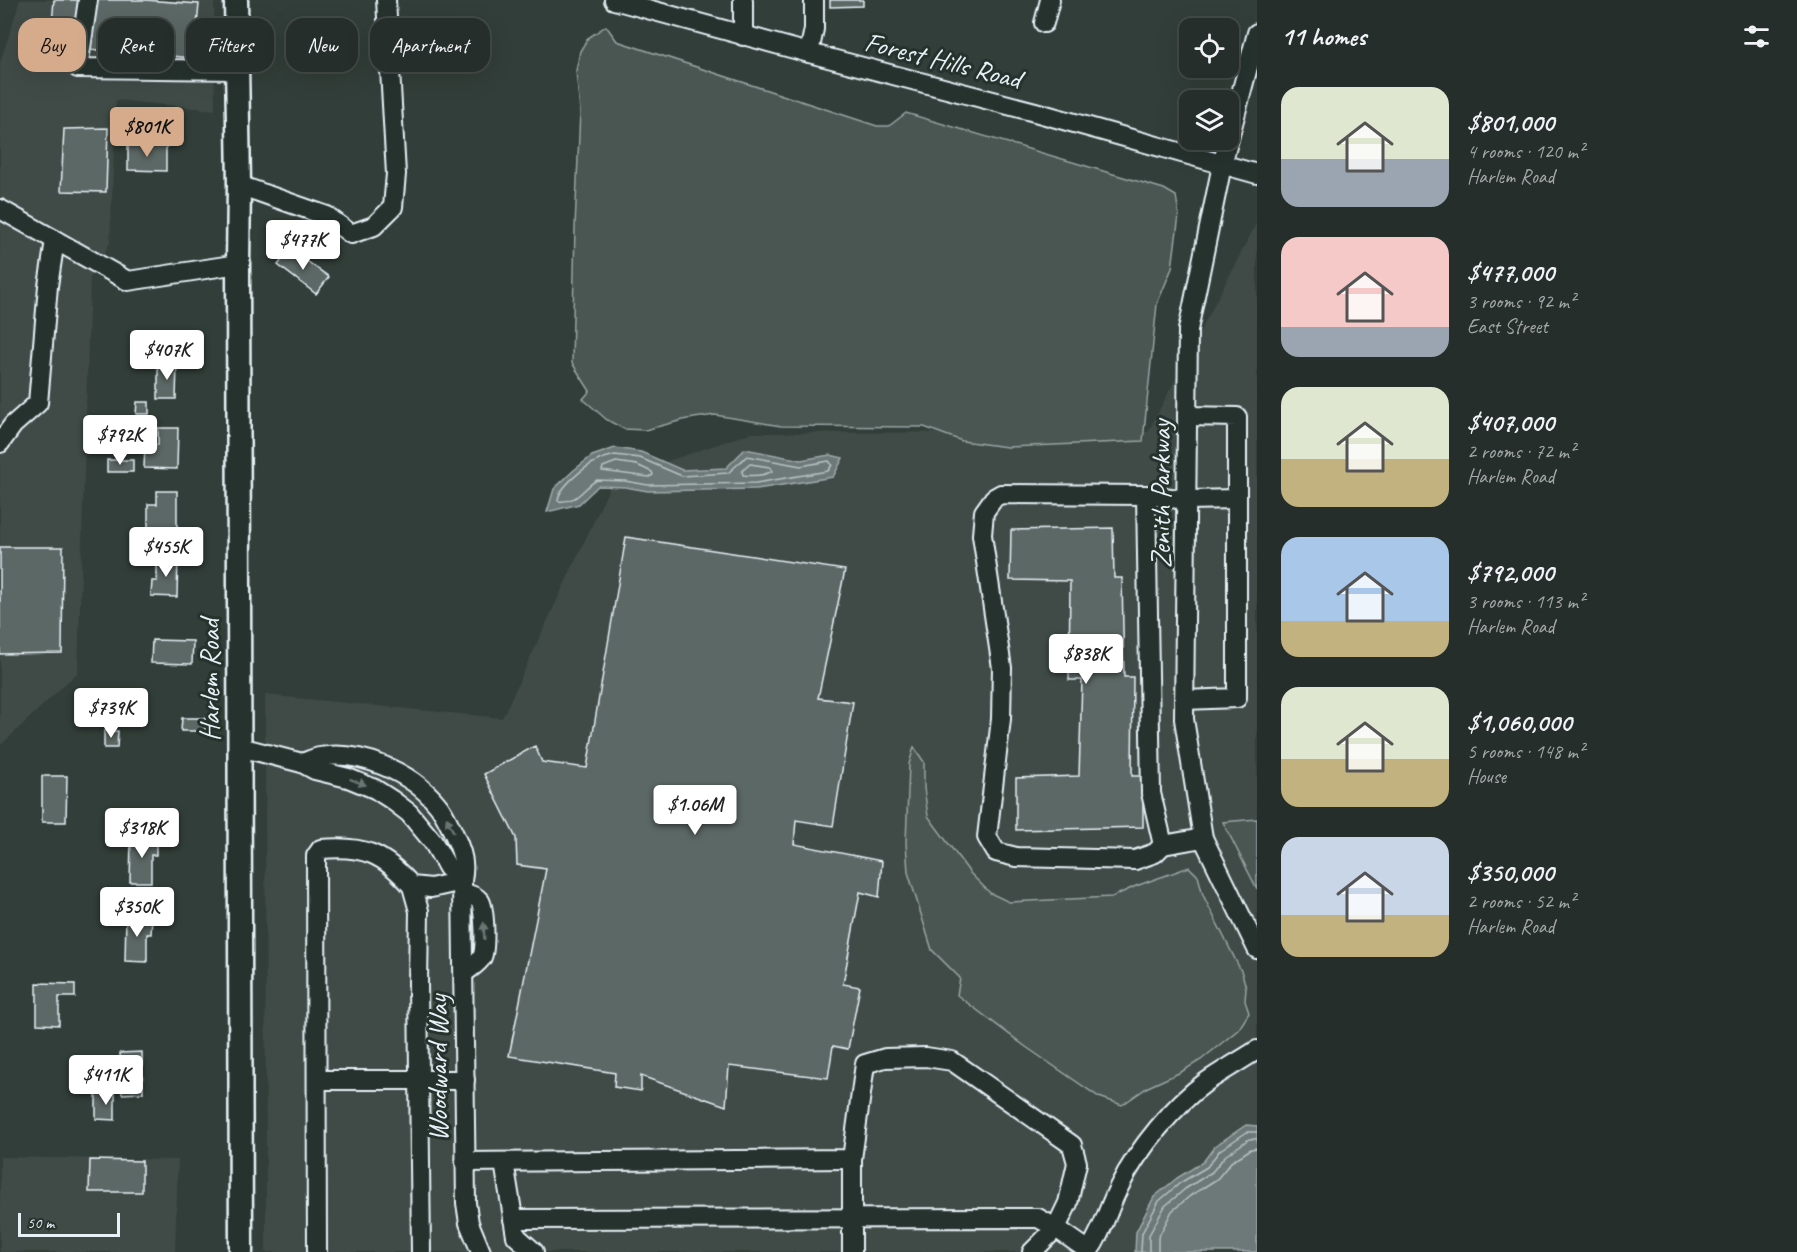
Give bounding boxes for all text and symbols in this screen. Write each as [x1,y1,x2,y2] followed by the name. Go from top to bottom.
[18,18,86,72] chip: Buy
[98,18,174,72] chip: Rent
[186,18,274,72] chip: Filters
[286,18,358,72] chip: New
[370,18,490,72] chip: Apartment
[1179,18,1239,150] map controls
[1179,18,1239,78] button: locate
[1281,20,1366,53] text: 11 homes
[1740,20,1773,53] icon: filters
[861,24,1029,97] street label: Forest Hills Road
[1179,90,1239,150] button: layers
[1467,106,1554,139] text: $801,000
[105,107,189,158] pin: $801K
[1329,111,1401,183] icon: home
[124,114,170,139] text: $801K
[1467,139,1584,164] text: 4 rooms · 120 m²
[1467,164,1554,189] text: Harlem Road
[261,220,345,271] pin: $477K
[280,227,326,252] text: $477K
[1467,256,1554,289] text: $477,000
[1329,261,1401,333] icon: home
[1467,289,1575,314] text: 3 rooms · 92 m²
[1467,314,1548,339] text: East Street
[125,330,209,381] pin: $407K
[144,337,190,362] text: $407K
[1467,406,1554,439] text: $407,000
[1329,411,1401,483] icon: home
[78,415,162,466] pin: $792K
[1143,417,1178,568] street label: Zenith Parkway
[97,422,143,447] text: $792K
[1467,439,1575,464] text: 2 rooms · 72 m²
[1467,464,1554,489] text: Harlem Road
[124,527,208,578] pin: $455K
[143,534,189,559] text: $455K
[1467,556,1554,589] text: $792,000
[1329,561,1401,633] icon: home
[1467,589,1584,614] text: 3 rooms · 113 m²
[1467,614,1554,639] text: Harlem Road
[192,615,227,741] street label: Harlem Road
[1044,634,1128,685] pin: $838K
[1063,641,1109,666] text: $838K
[69,688,153,739] pin: $739K
[88,695,134,720] text: $739K
[1467,706,1571,739] text: $1,060,000
[1329,711,1401,783] icon: home
[1467,739,1584,764] text: 5 rooms · 148 m²
[1467,764,1506,789] text: House
[349,777,367,787] one-way arrow
[646,785,744,836] pin: $1.06M
[668,792,722,817] text: $1.06M
[100,808,184,859] pin: $318K
[119,815,165,840] text: $318K
[445,817,455,834] one-way arrow
[1467,856,1554,889] text: $350,000
[1329,861,1401,933] icon: home
[95,887,179,938] pin: $350K
[1467,889,1575,914] text: 2 rooms · 52 m²
[114,894,160,919] text: $350K
[1467,914,1554,939] text: Harlem Road
[479,922,489,941] one-way arrow
[420,992,455,1141] street label: Woodward Way
[64,1055,148,1106] pin: $411K
[83,1062,129,1087] text: $411K
[18,1210,120,1238] scale bar
[27,1213,54,1233] text: 50 m

